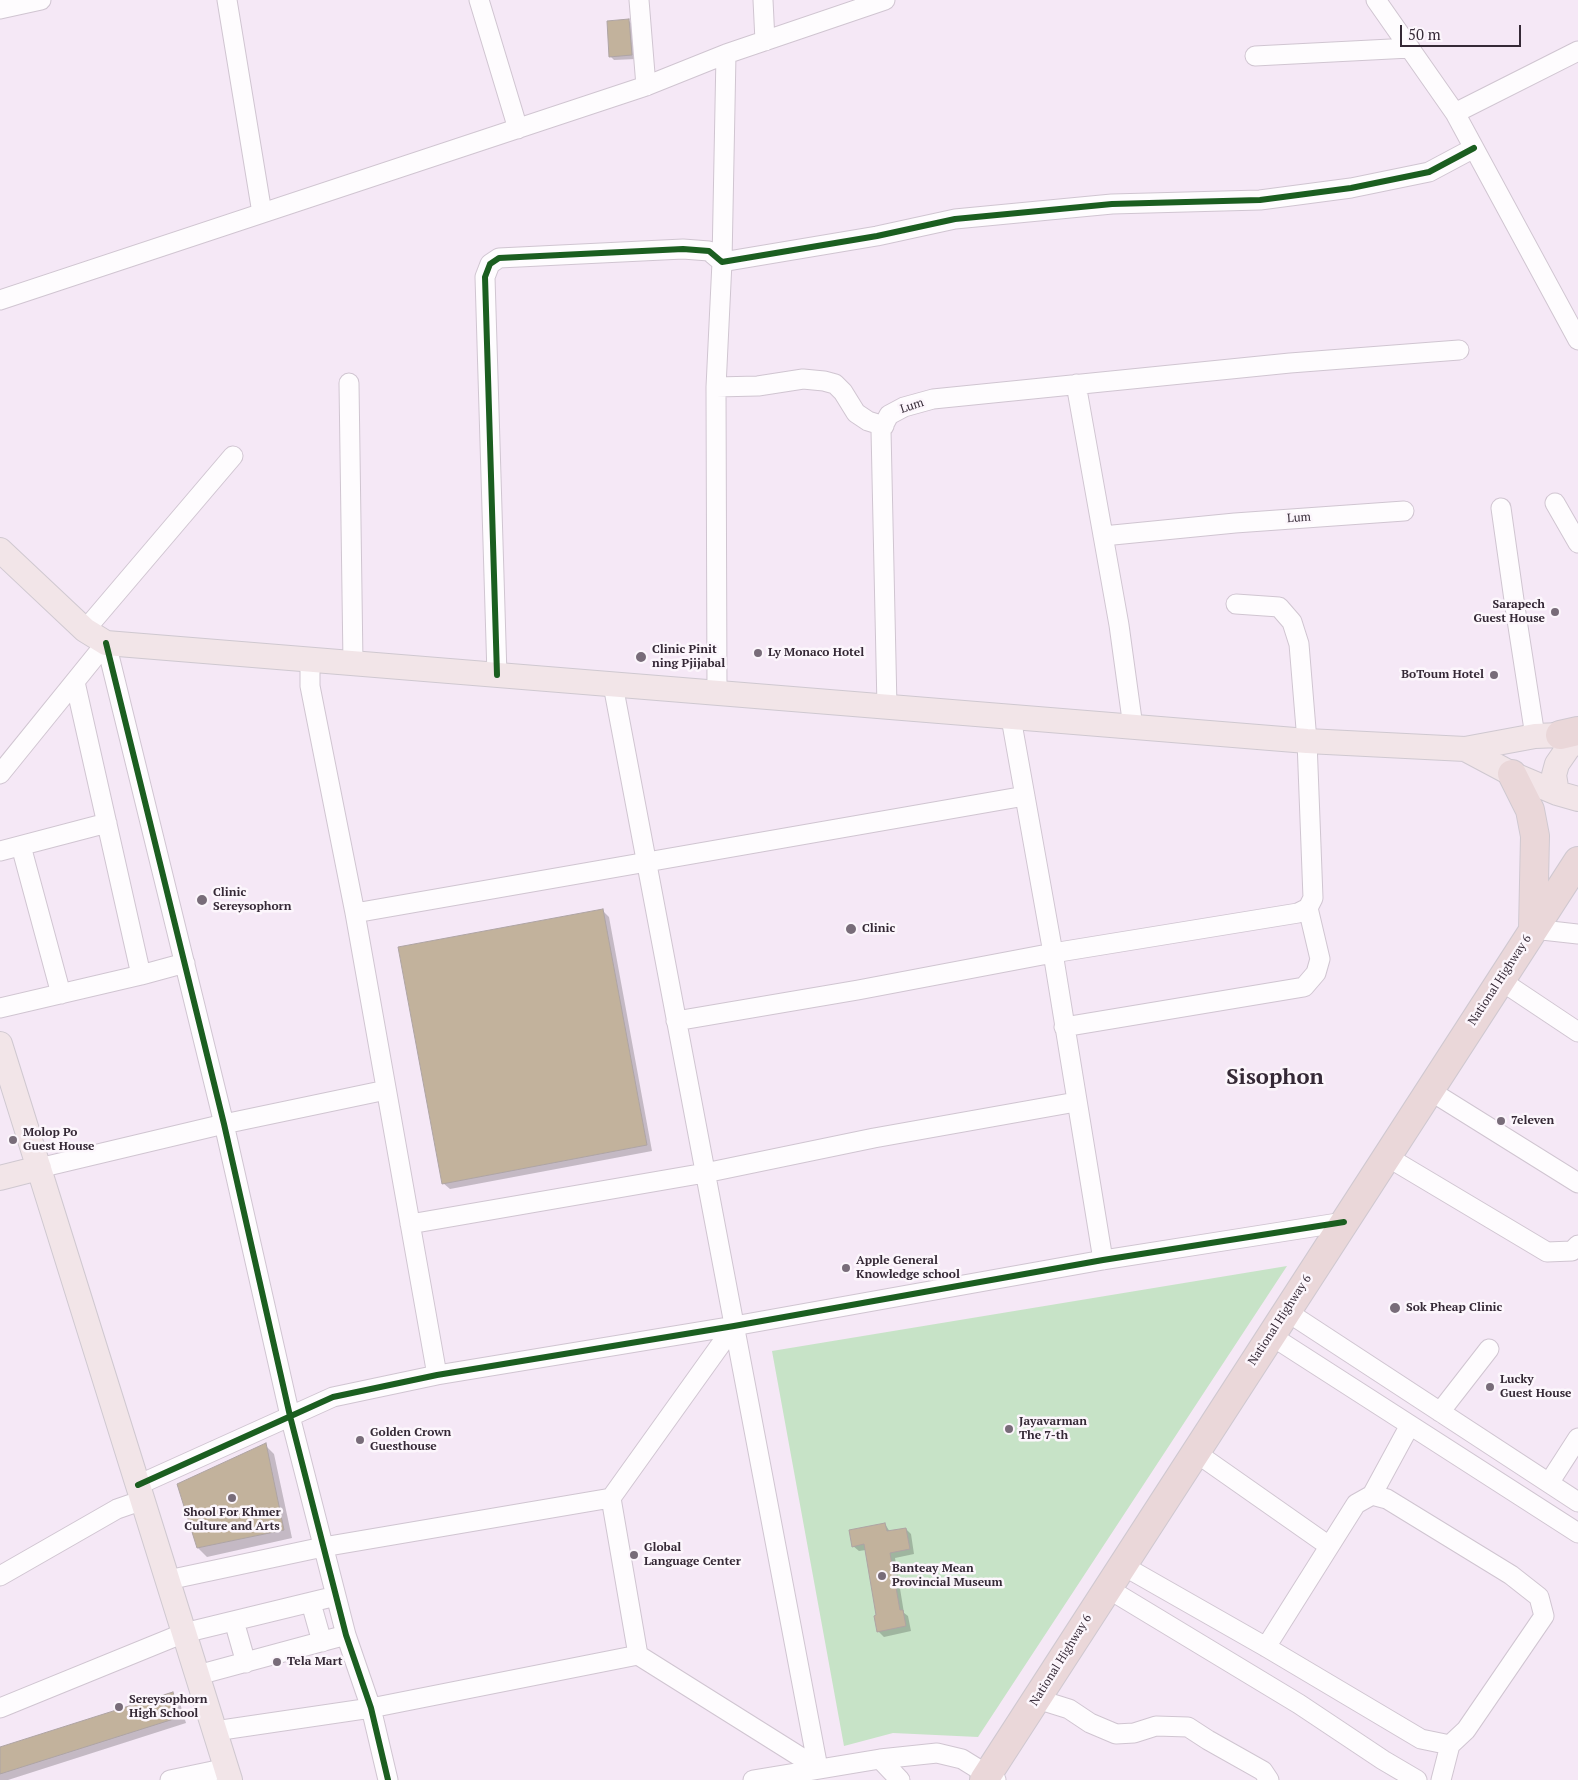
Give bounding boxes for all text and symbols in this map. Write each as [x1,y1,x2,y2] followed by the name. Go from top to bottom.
[1403,15,1524,47] scale bar
[1408,24,1441,44] text: 50 m
[898,395,926,417] street label: Lum
[1287,510,1311,526] street label: Lum
[1473,598,1545,626] place label: Sarapech Guest House
[1549,606,1561,618] marker: Sarapech Guest House
[652,643,725,671] place label: Clinic Pinit ning Pjijabal
[768,646,864,660] place label: Ly Monaco Hotel
[752,647,764,659] marker: Ly Monaco Hotel
[634,650,648,664] marker: Clinic Pinit ning Pjijabal
[1401,668,1484,682] place label: BoToum Hotel
[1488,669,1500,681] marker: BoToum Hotel
[213,886,291,914] place label: Clinic Sereysophorn
[195,893,209,907] marker: Clinic Sereysophorn
[844,922,858,936] marker: Clinic
[862,922,895,936] place label: Clinic
[1465,932,1535,1028] street label: National Highway 6
[1226,1065,1324,1091] district label: Sisophon
[1511,1114,1554,1128] place label: 7eleven
[1495,1115,1507,1127] marker: 7eleven
[23,1126,95,1154] place label: Molop Po Guest House
[7,1134,19,1146] marker: Molop Po Guest House
[856,1254,960,1282] place label: Apple General Knowledge school
[840,1262,852,1274] marker: Apple General Knowledge school
[1245,1272,1315,1368] street label: National Highway 6
[1388,1301,1402,1315] marker: Sok Pheap Clinic
[1406,1301,1502,1315] place label: Sok Pheap Clinic
[1500,1373,1572,1401] place label: Lucky Guest House
[1484,1381,1496,1393] marker: Lucky Guest House
[1019,1415,1087,1443] place label: Jayavarman The 7-th
[1003,1423,1015,1435] marker: Jayavarman The 7-th
[370,1426,451,1454] place label: Golden Crown Guesthouse
[354,1434,366,1446] marker: Golden Crown Guesthouse
[226,1492,238,1504] marker: Shool For Khmer Culture and Arts
[183,1506,281,1534] place label: Shool For Khmer Culture and Arts
[644,1541,741,1569] place label: Global Language Center
[628,1549,640,1561] marker: Global Language Center
[892,1562,1003,1590] place label: Banteay Mean Provincial Museum
[876,1570,888,1582] marker: Banteay Mean Provincial Museum
[1027,1612,1095,1708] street label: National Highway 6
[287,1655,342,1669] place label: Tela Mart
[271,1656,283,1668] marker: Tela Mart
[129,1693,207,1721] place label: Sereysophorn High School
[113,1701,125,1713] marker: Sereysophorn High School

